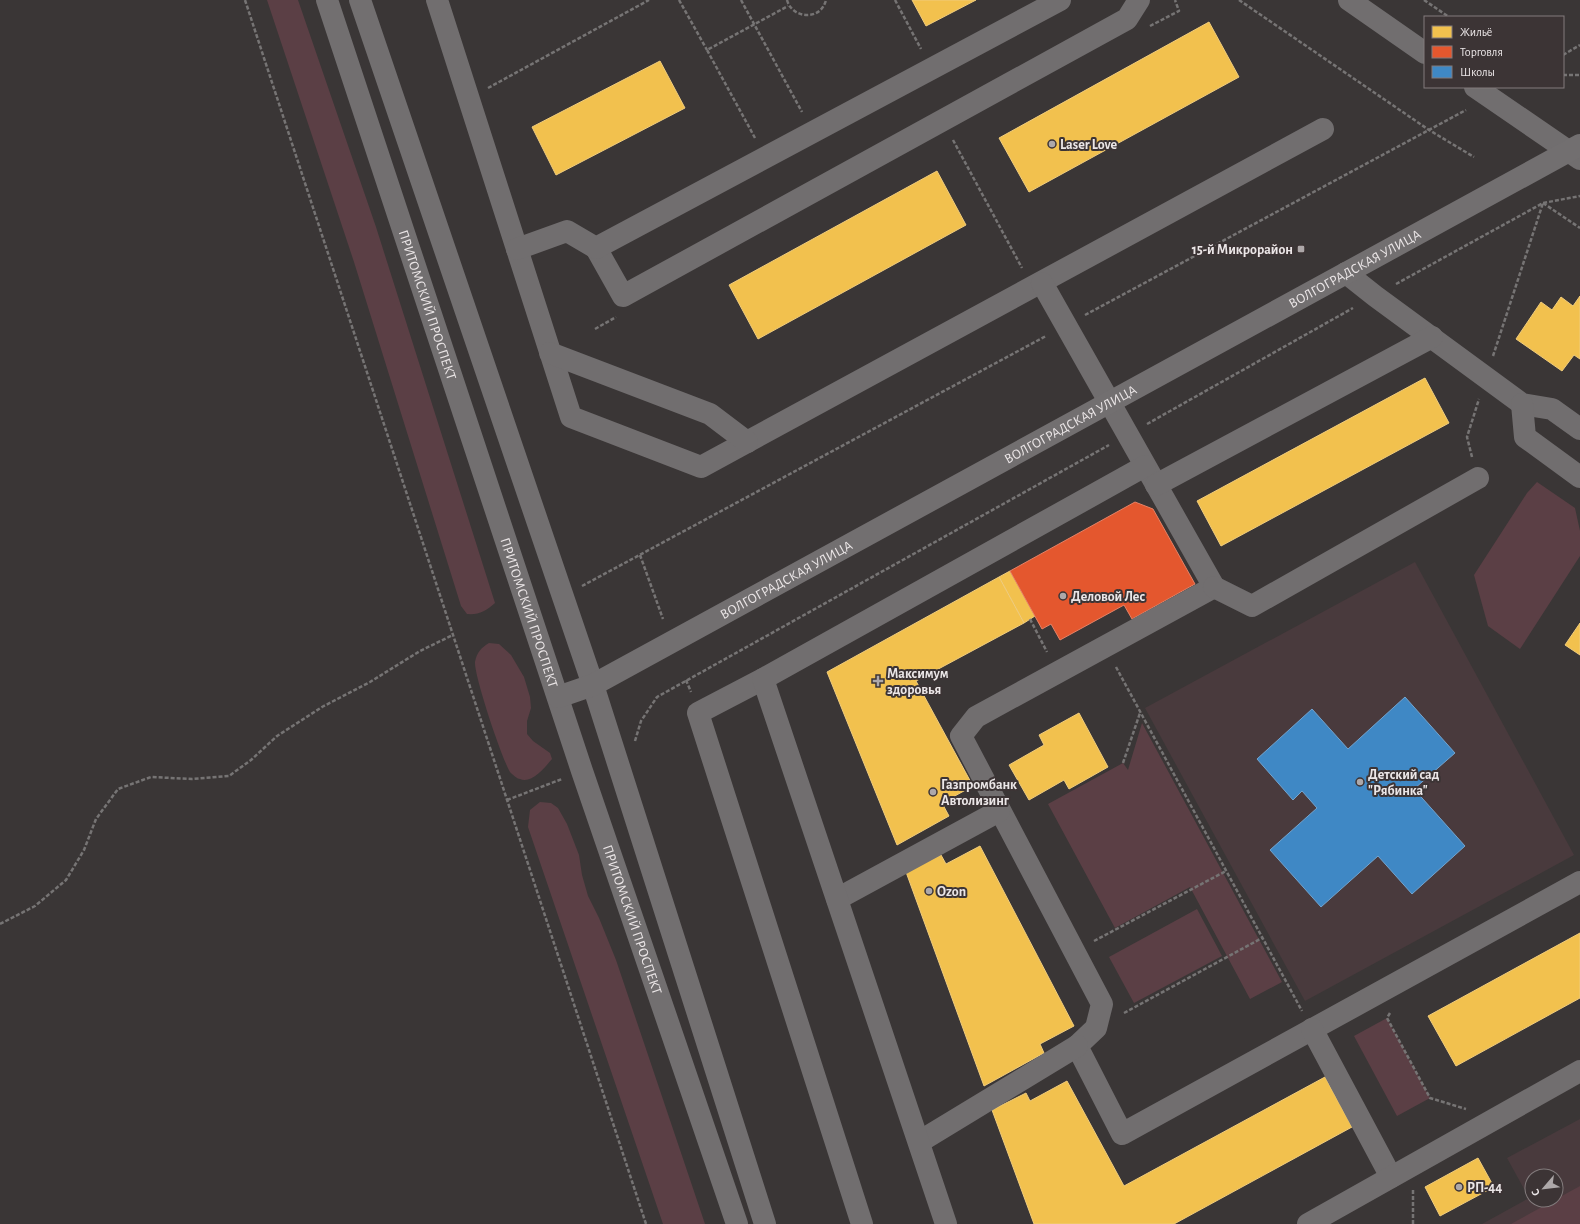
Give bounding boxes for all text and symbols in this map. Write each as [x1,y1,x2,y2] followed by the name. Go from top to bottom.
[1424,16,1564,88] legend
[1460,26,1492,38] text: Жильё
[1460,46,1503,58] text: Торговля
[1460,66,1495,78] text: Школы
[1060,138,1118,152] place label: Laser Love
[1047,139,1057,149] marker: Laser Love
[1286,227,1424,311] street label: ВОЛГОГРАДСКАЯ УЛИЦА
[396,228,458,382] street label: ПРИТОМСКИЙ ПРОСПЕКТ
[1192,243,1293,257] place label: 15-й Микрорайон
[1296,244,1306,254] marker: 15-й Микрорайон
[1002,383,1139,467] street label: ВОЛГОГРАДСКАЯ УЛИЦА
[497,536,560,690] street label: ПРИТОМСКИЙ ПРОСПЕКТ
[718,538,855,622] street label: ВОЛГОГРАДСКАЯ УЛИЦА
[1071,590,1145,604] place label: Деловой Лес
[1058,591,1068,601] marker: Деловой Лес
[887,667,949,697] place label: Максимум здоровья
[872,675,884,687] marker: Максимум здоровья
[1368,768,1440,798] place label: Детский сад "Рябинка"
[1355,777,1365,787] marker: Детский сад "Рябинка"
[941,778,1017,808] place label: Газпромбанк Автолизинг
[928,787,938,797] marker: Газпромбанк Автолизинг
[600,843,664,997] street label: ПРИТОМСКИЙ ПРОСПЕКТ
[937,885,966,899] place label: Ozon
[924,886,934,896] marker: Ozon
[1524,1168,1564,1208] north arrow
[1467,1181,1502,1195] place label: РП-44
[1454,1182,1464,1192] marker: РП-44
[1529,1187,1542,1198] text: С

